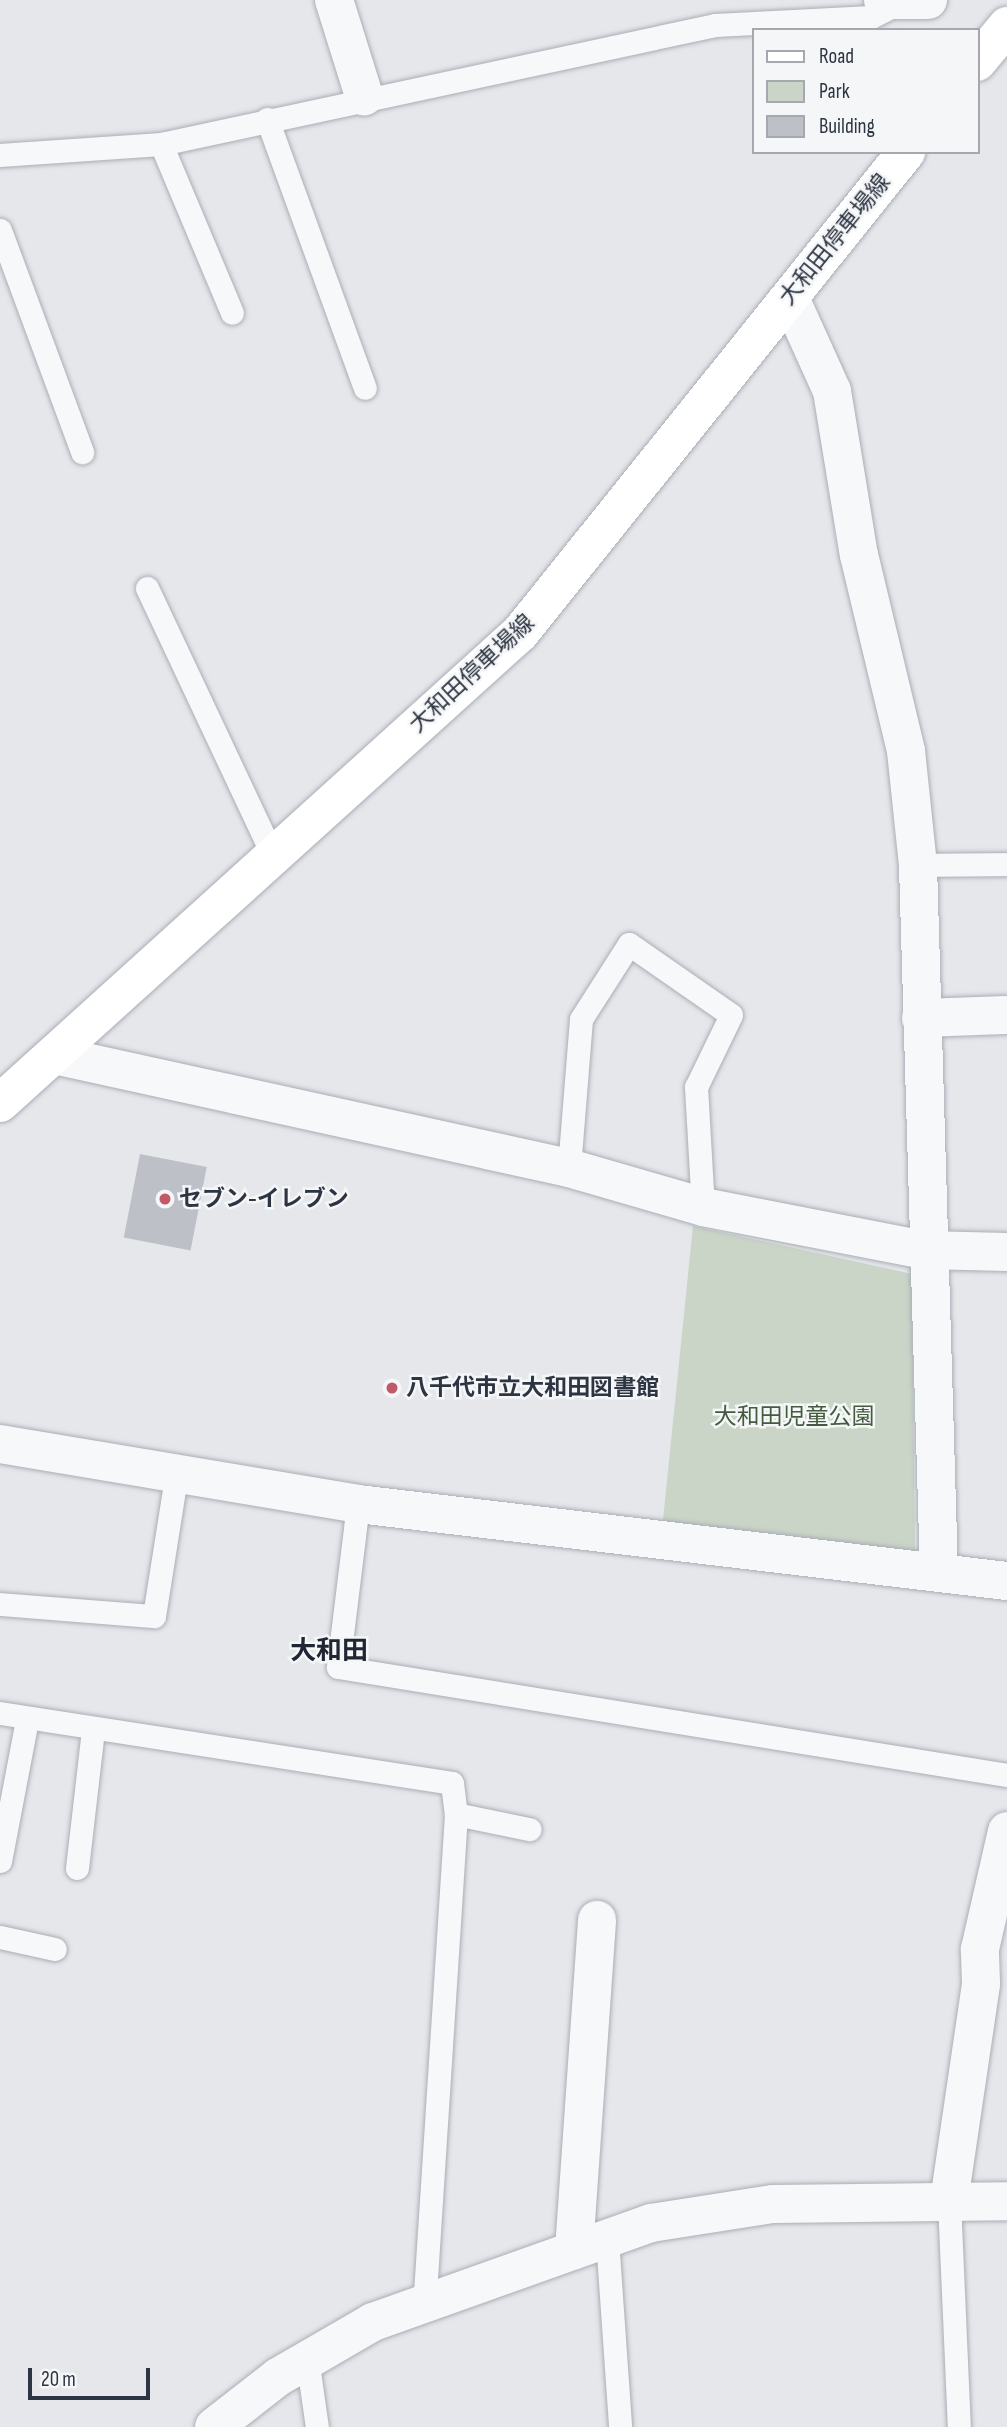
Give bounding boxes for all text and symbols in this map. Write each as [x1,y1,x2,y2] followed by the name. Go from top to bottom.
[752,28,979,154] legend
[819,44,854,69] text: Road
[819,79,850,104] text: Park
[819,114,875,139] text: Building
[774,169,896,311] street label: 大和田停車場線
[404,609,540,739] street label: 大和田停車場線
[179,1185,349,1213] place label: セブン-イレブン
[157,1191,173,1207] marker: セブン-イレブン
[406,1374,659,1402] place label: 八千代市立大和田図書館
[384,1380,400,1396] marker: 八千代市立大和田図書館
[714,1403,874,1431] park label: 大和田児童公園
[290,1636,368,1668] district label: 大和田
[32,2354,154,2398] scale bar
[41,2367,76,2392] text: 20 m

